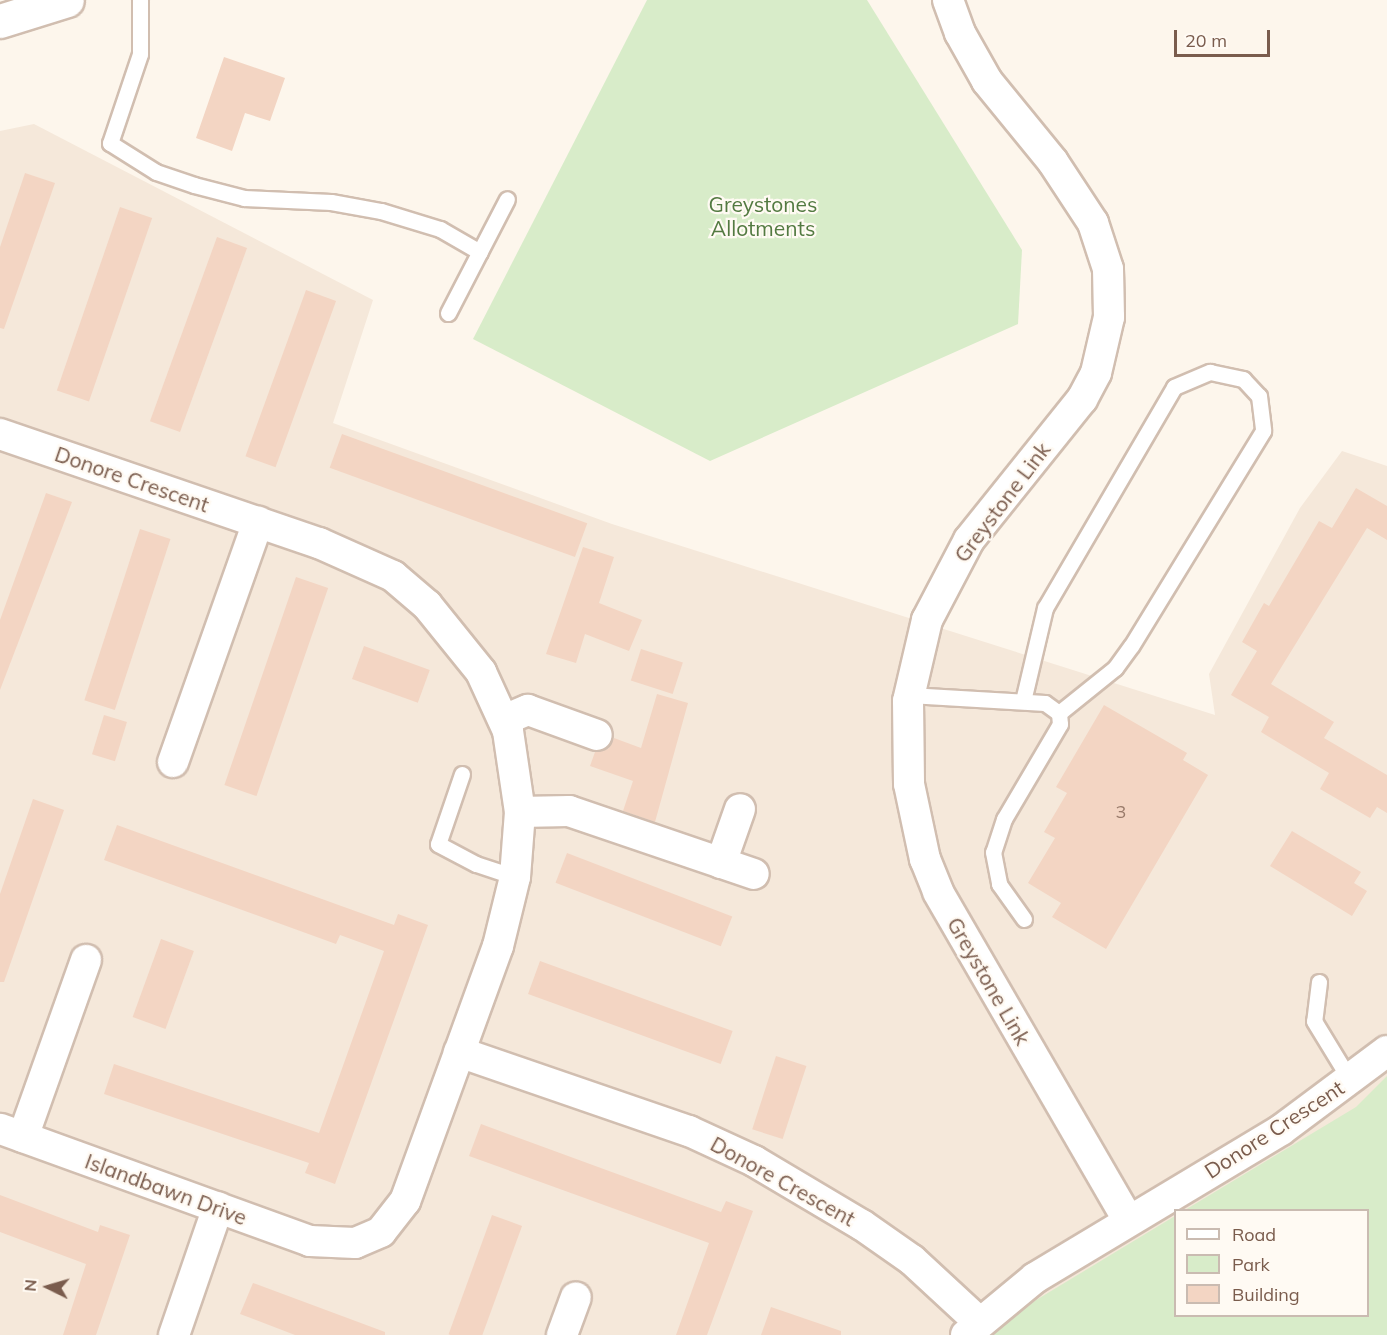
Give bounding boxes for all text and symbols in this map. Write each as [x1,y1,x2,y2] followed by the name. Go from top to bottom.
[1177,18,1273,56] scale bar
[1185,29,1227,52] text: 20 m
[709,191,817,241] park label: Greystones Allotments
[949,437,1055,567] street label: Greystone Link
[52,441,212,517] street label: Donore Crescent
[1116,801,1126,823] house number: 3
[942,913,1036,1049] street label: Greystone Link
[1199,1075,1349,1183] street label: Donore Crescent
[706,1131,860,1231] street label: Donore Crescent
[82,1148,250,1230] street label: Islandbawn Drive
[1174,1209,1369,1317] legend
[1232,1223,1276,1246] text: Road
[1232,1253,1270,1276] text: Park
[18,1257,78,1317] north arrow
[20,1279,41,1292] text: N
[1232,1283,1300,1306] text: Building

